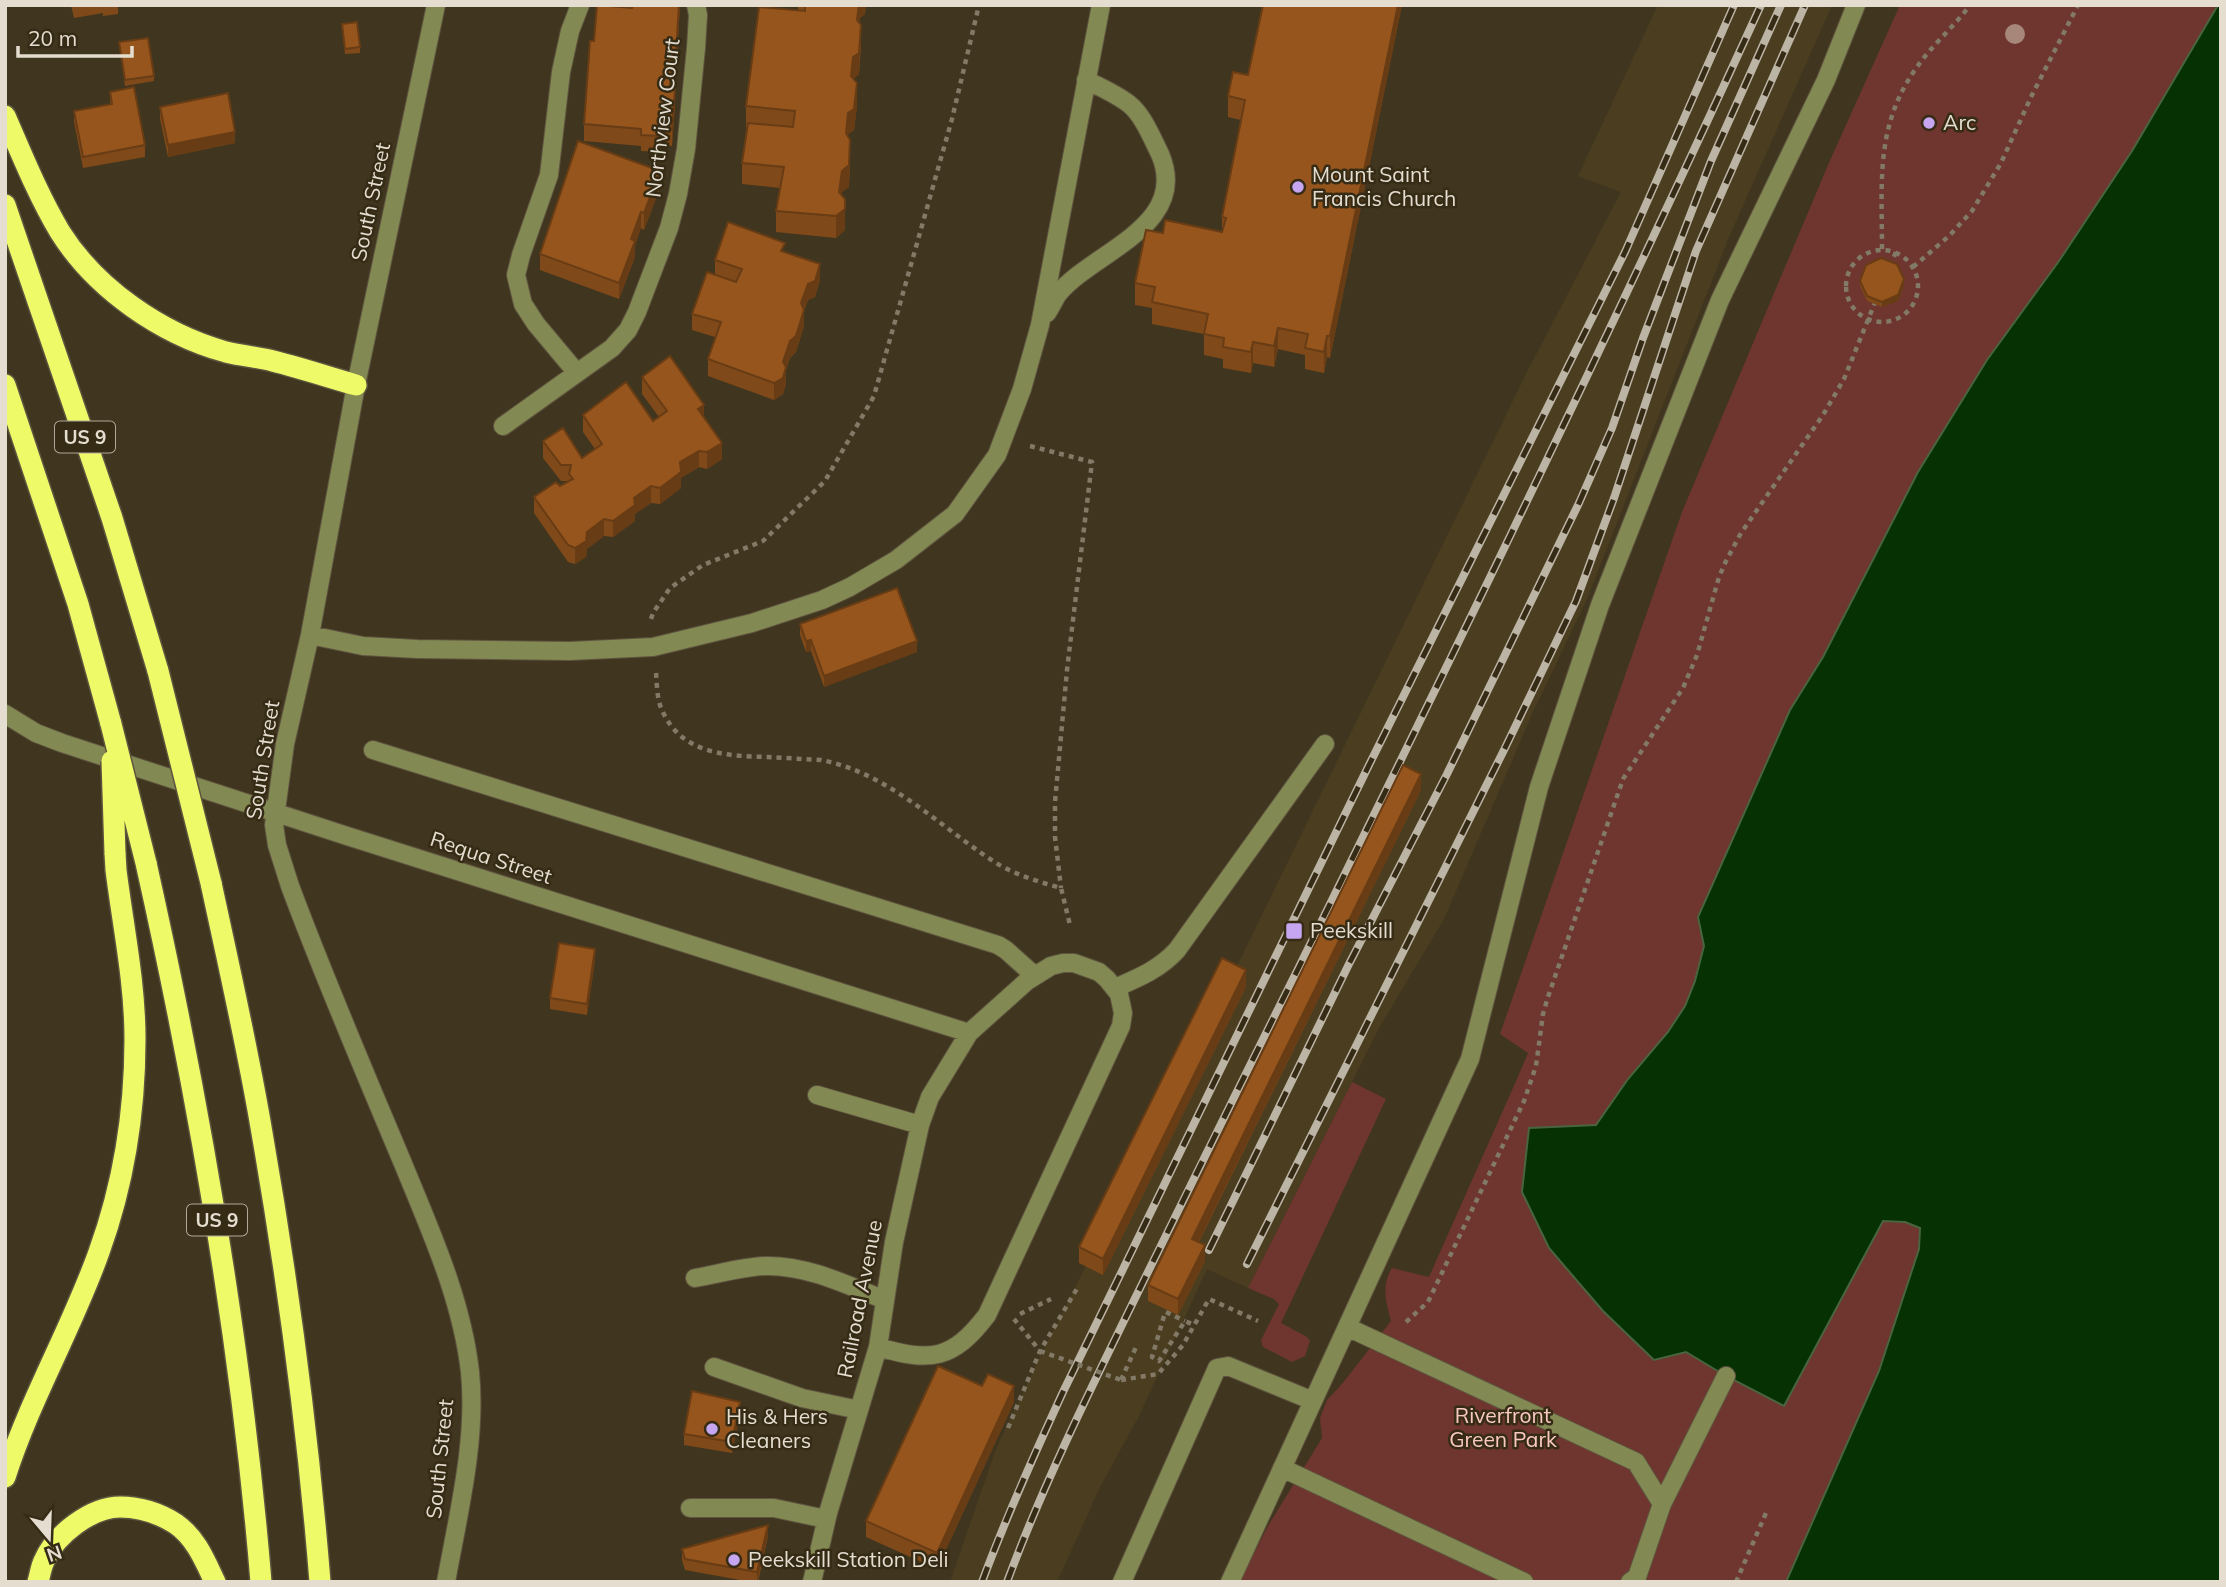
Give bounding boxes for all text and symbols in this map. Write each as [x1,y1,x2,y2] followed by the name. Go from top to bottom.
[18,14,131,58] scale bar
[28,25,77,51] text: 20 m
[639,37,685,199] street label: Northview Court
[1943,109,1976,135] place label: Arc
[1921,115,1937,131] marker: Arc
[345,140,395,263] street label: South Street
[1312,161,1456,211] place label: Mount Saint Francis Church
[1290,179,1306,195] marker: Mount Saint Francis Church
[55,422,115,452] road number: US 9
[240,698,284,821] street label: South Street
[427,825,556,889] street label: Requa Street
[1310,917,1393,943] place label: Peekskill
[1284,921,1304,941] marker: Peekskill
[187,1204,247,1236] road number: US 9
[831,1218,887,1380] street label: Railroad Avenue
[420,1398,458,1520] street label: South Street
[1449,1402,1557,1452] park label: Riverfront Green Park
[726,1403,828,1453] place label: His & Hers Cleaners
[704,1421,720,1437] marker: His & Hers Cleaners
[14,1503,84,1573] north arrow
[44,1540,65,1568] text: N
[748,1546,949,1572] place label: Peekskill Station Deli
[726,1552,742,1568] marker: Peekskill Station Deli

